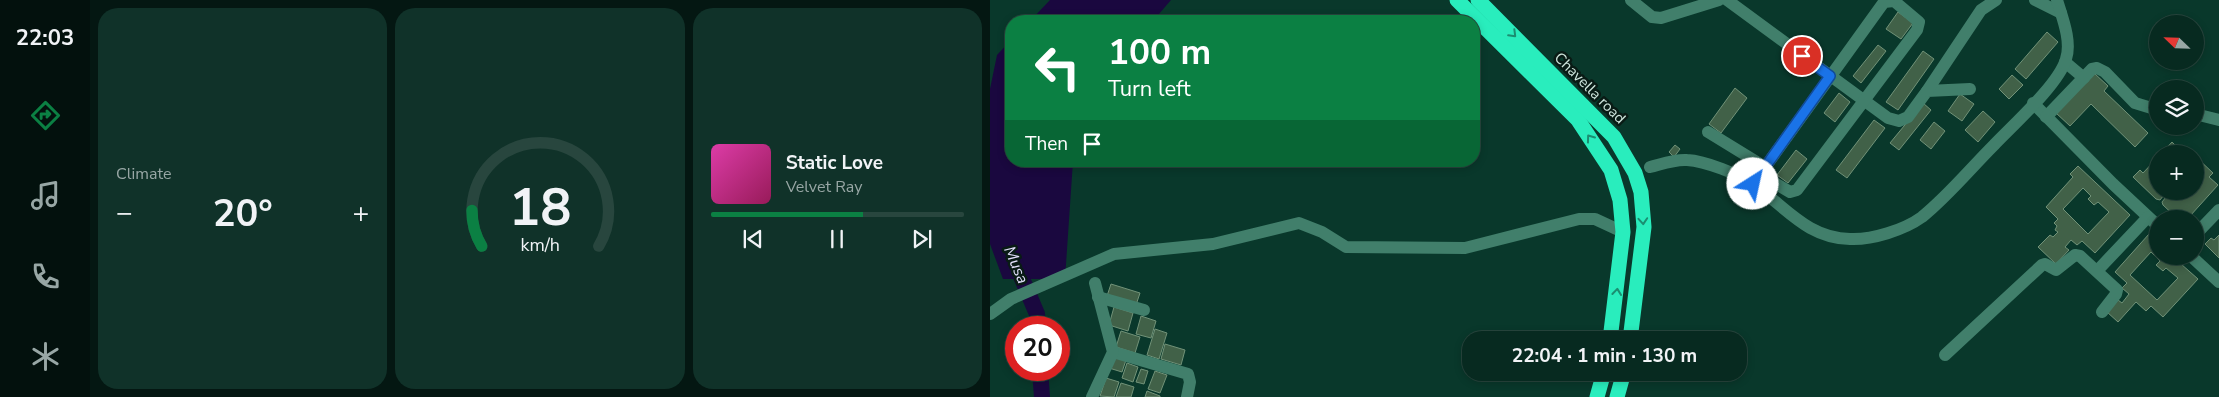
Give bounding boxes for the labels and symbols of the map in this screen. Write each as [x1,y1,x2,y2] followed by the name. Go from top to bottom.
[2149,15,2204,70] north arrow
[1507,29,1516,38] one-way arrow
[1781,35,1823,77] pin
[1550,48,1630,128] street label: Chavella road
[1587,134,1596,143] one-way arrow
[1726,157,1778,209] position arrow
[1638,217,1649,225] one-way arrow
[998,243,1034,287] water label: Musa
[1611,287,1622,295] one-way arrow
[1005,316,1070,381] speed limit sign: 20

